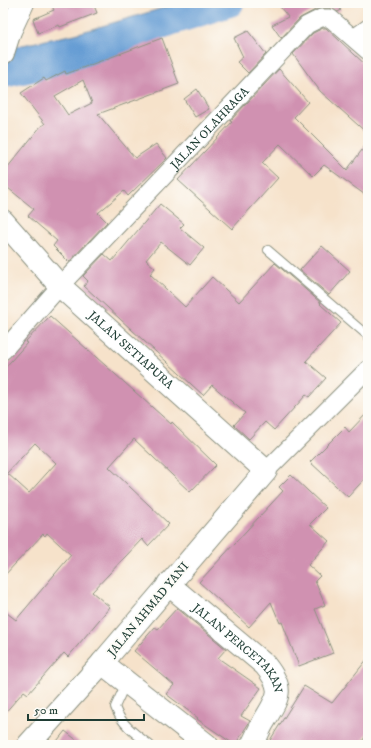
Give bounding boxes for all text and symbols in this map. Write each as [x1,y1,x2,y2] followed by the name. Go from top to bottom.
[167,84,253,173] street label: JALAN OLAHRAGA
[84,307,177,393] street label: JALAN SETIAPURA
[104,559,192,660] street label: JALAN AHMAD YANI
[188,600,285,694] street label: JALAN PERCETAKAN
[28,696,144,722] scale bar
[34,703,58,718] text: 50 m

